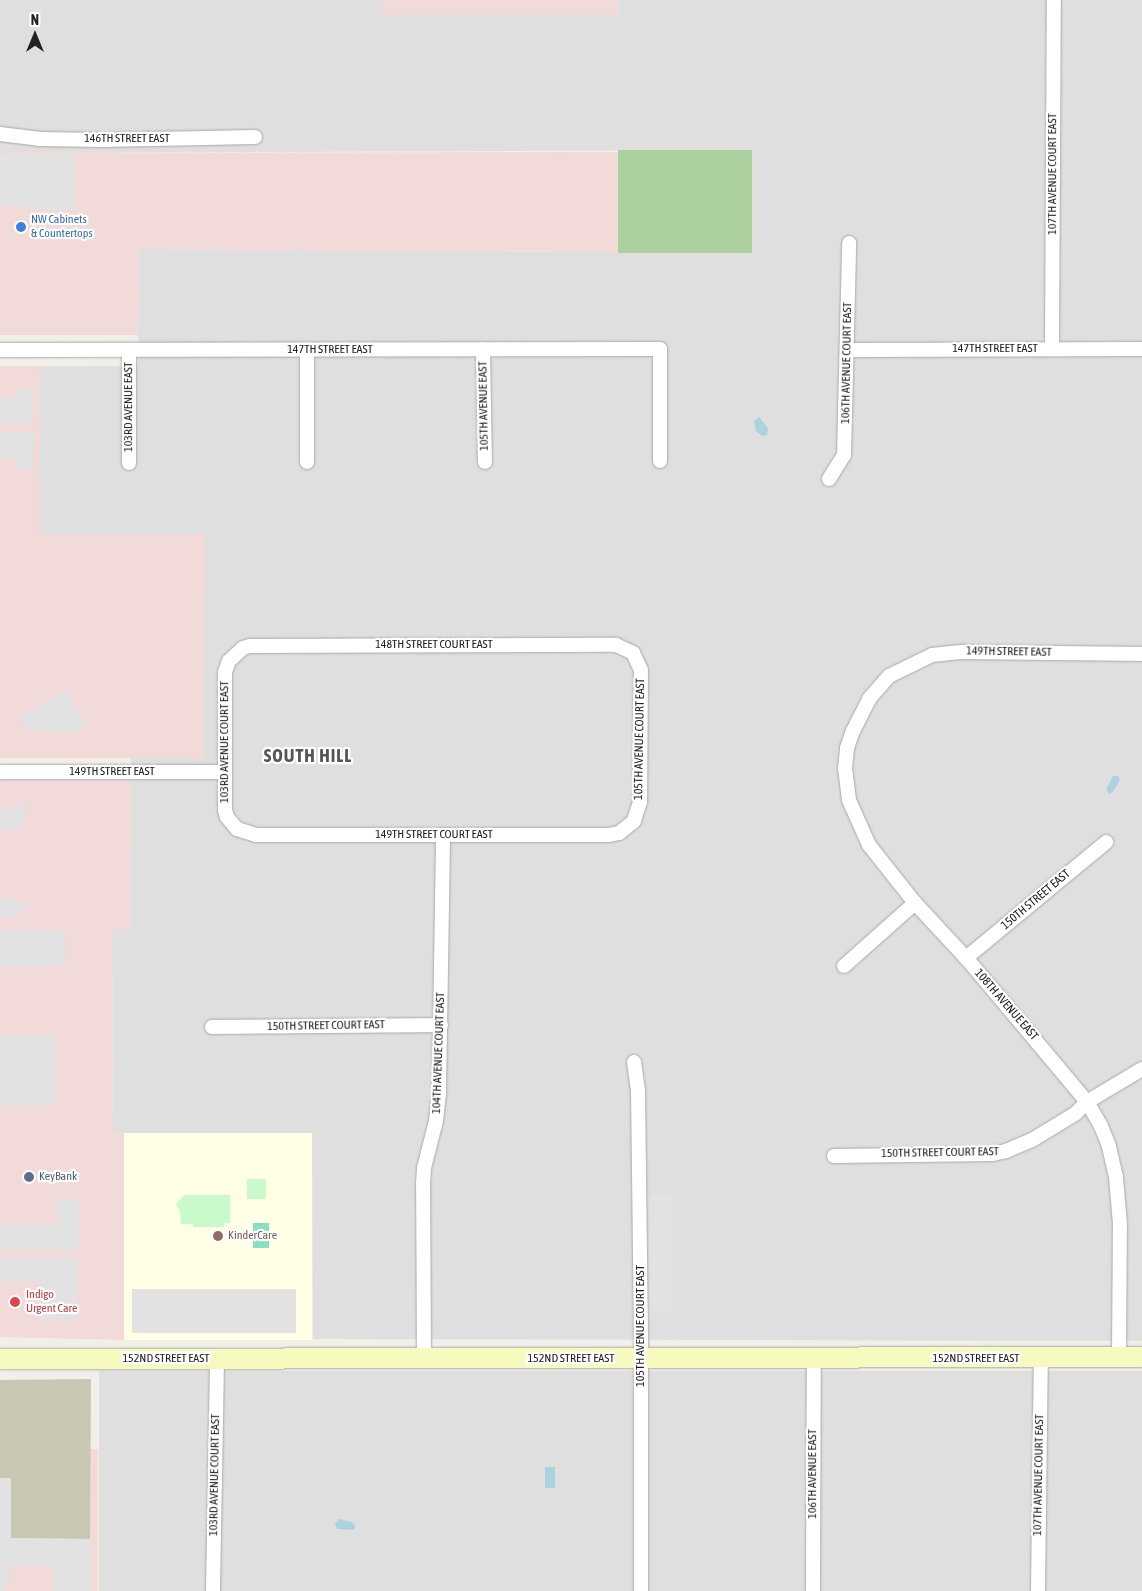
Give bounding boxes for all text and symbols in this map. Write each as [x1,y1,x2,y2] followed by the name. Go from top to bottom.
[10,10,60,60] north arrow
[31,12,39,28] text: N
[1046,113,1060,235] street label: 107TH AVENUE COURT EAST
[84,132,170,146] street label: 146TH STREET EAST
[31,213,93,241] place label: NW Cabinets & Countertops
[15,221,27,233] marker: NW Cabinets & Countertops
[839,302,855,424] street label: 106TH AVENUE COURT EAST
[952,342,1038,356] street label: 147TH STREET EAST
[287,343,373,357] street label: 147TH STREET EAST
[476,361,492,451] street label: 105TH AVENUE EAST
[122,362,136,452] street label: 103RD AVENUE EAST
[375,638,493,652] street label: 148TH STREET COURT EAST
[966,644,1052,660] street label: 149TH STREET EAST
[632,678,648,800] street label: 105TH AVENUE COURT EAST
[218,681,232,803] street label: 103RD AVENUE COURT EAST
[263,745,353,767] district label: SOUTH HILL
[69,765,155,779] street label: 149TH STREET EAST
[375,828,493,842] street label: 149TH STREET COURT EAST
[999,867,1073,933] street label: 150TH STREET EAST
[971,966,1041,1044] street label: 108TH AVENUE EAST
[430,992,448,1114] street label: 104TH AVENUE COURT EAST
[267,1018,385,1034] street label: 150TH STREET COURT EAST
[881,1145,999,1161] street label: 150TH STREET COURT EAST
[39,1170,77,1184] place label: KeyBank
[23,1171,35,1183] marker: KeyBank
[228,1229,277,1243] place label: KinderCare
[212,1230,224,1242] marker: KinderCare
[634,1265,648,1387] street label: 105TH AVENUE COURT EAST
[26,1288,78,1316] place label: Indigo Urgent Care
[8,1295,22,1309] marker: Indigo Urgent Care
[122,1352,210,1366] street label: 152ND STREET EAST
[527,1352,615,1366] street label: 152ND STREET EAST
[932,1352,1020,1366] street label: 152ND STREET EAST
[207,1414,223,1536] street label: 103RD AVENUE COURT EAST
[1031,1414,1047,1536] street label: 107TH AVENUE COURT EAST
[806,1429,820,1519] street label: 106TH AVENUE EAST

